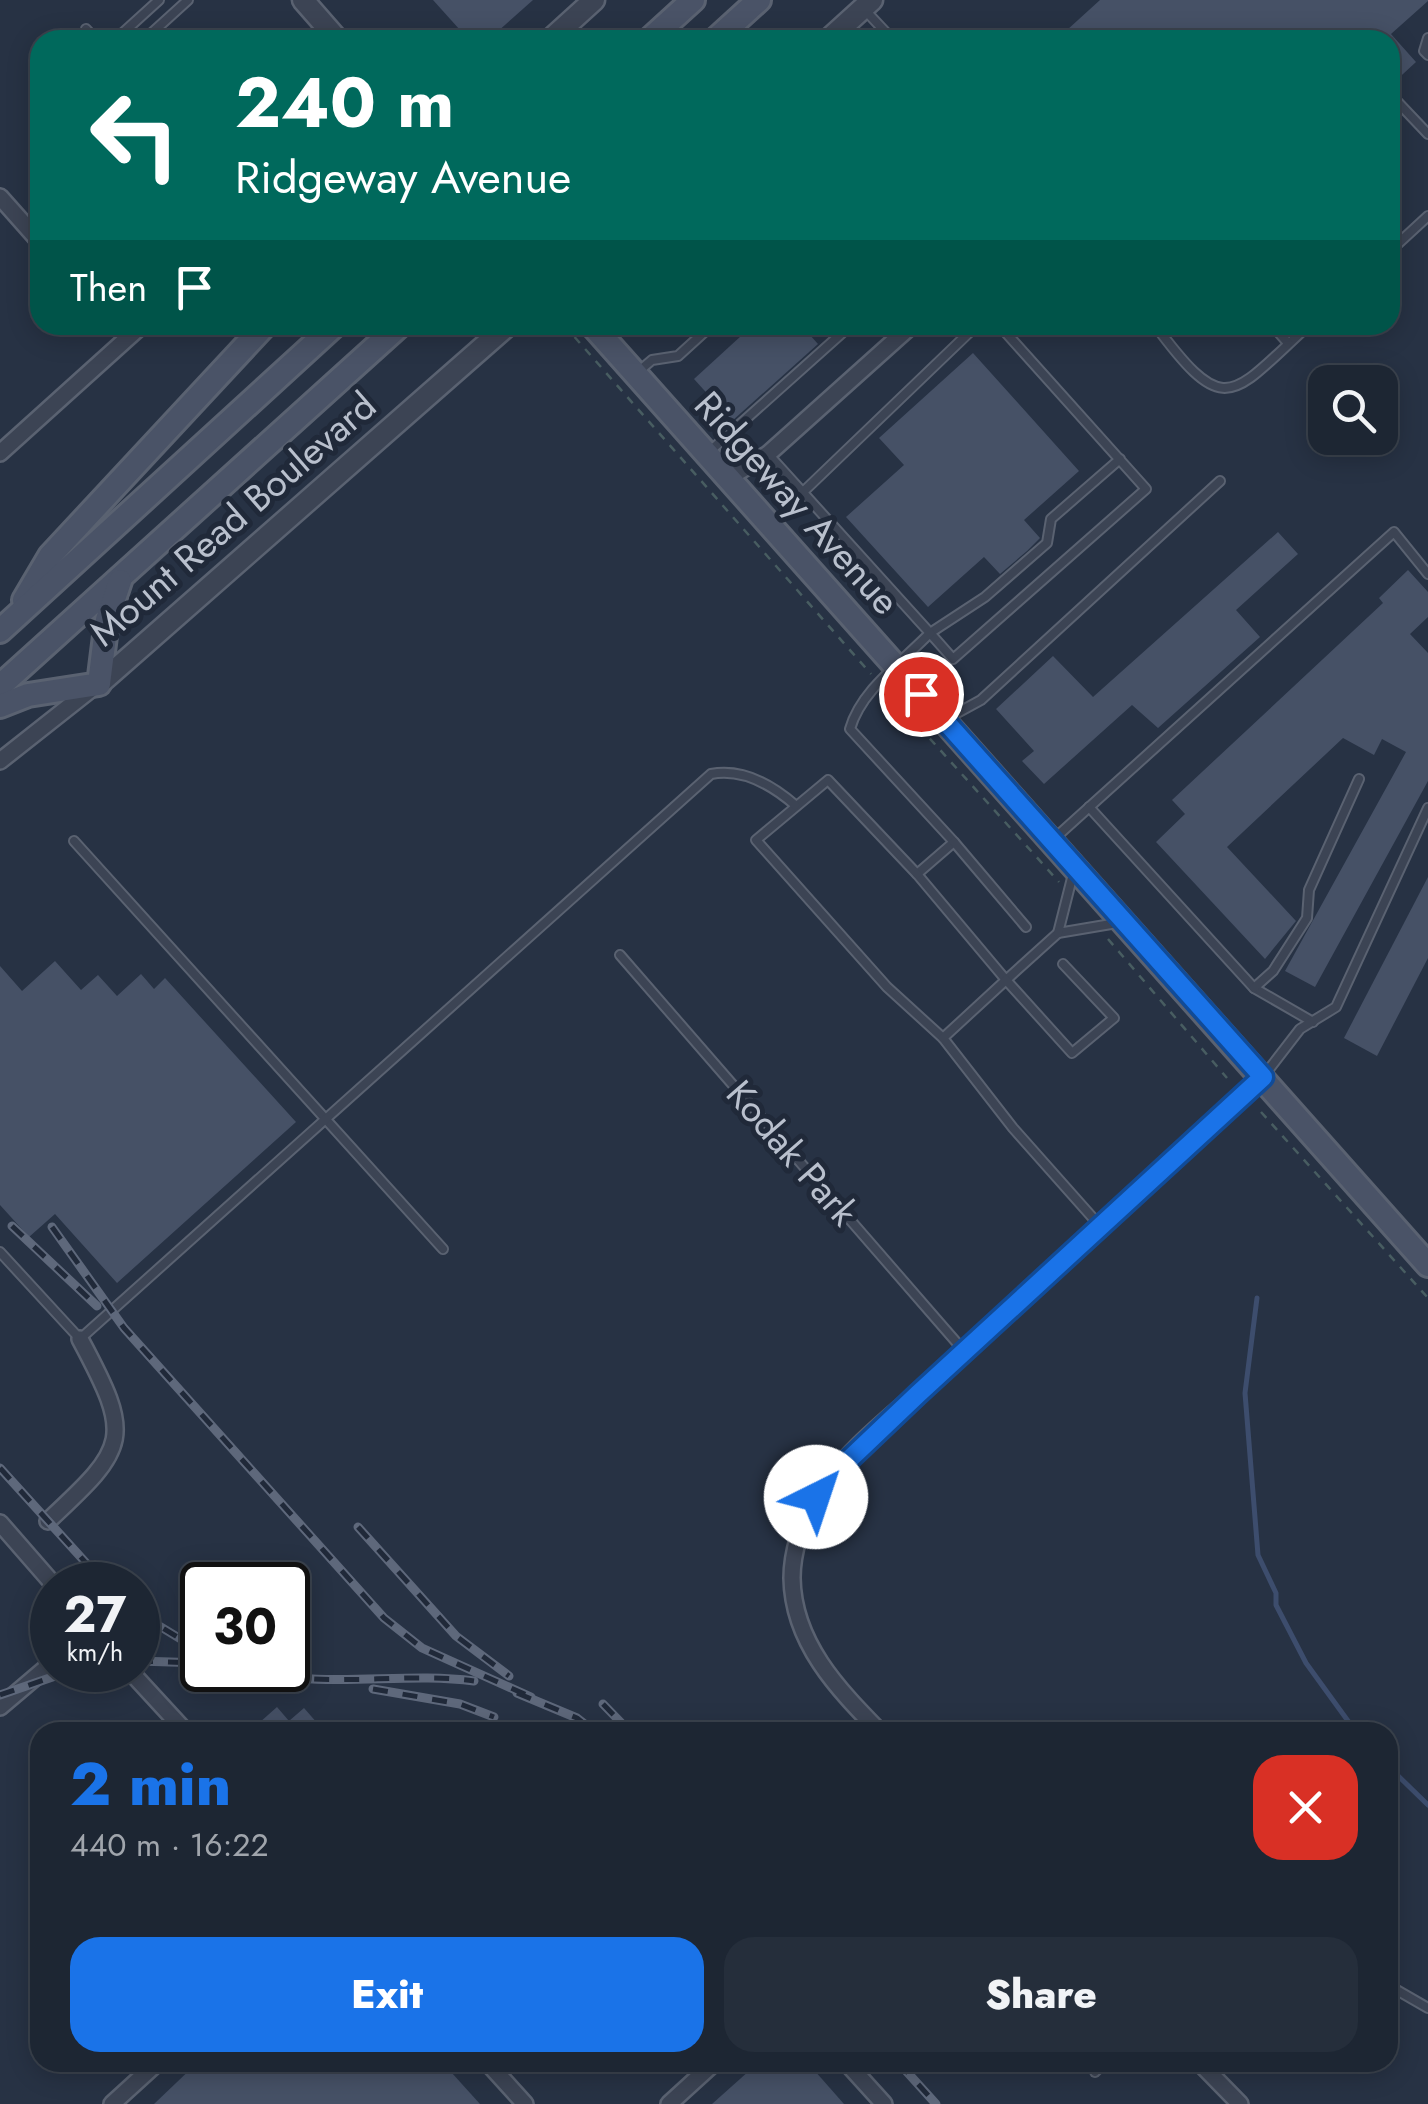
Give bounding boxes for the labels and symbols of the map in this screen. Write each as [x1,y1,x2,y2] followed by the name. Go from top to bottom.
[77,379,388,659] street label: Mount Read Boulevard
[682,379,913,627] street label: Ridgeway Avenue
[879,652,964,737] pin
[714,1068,871,1238] street label: Kodak Park
[764,1445,868,1549] position arrow
[180,1562,310,1692] speed limit sign: 30

